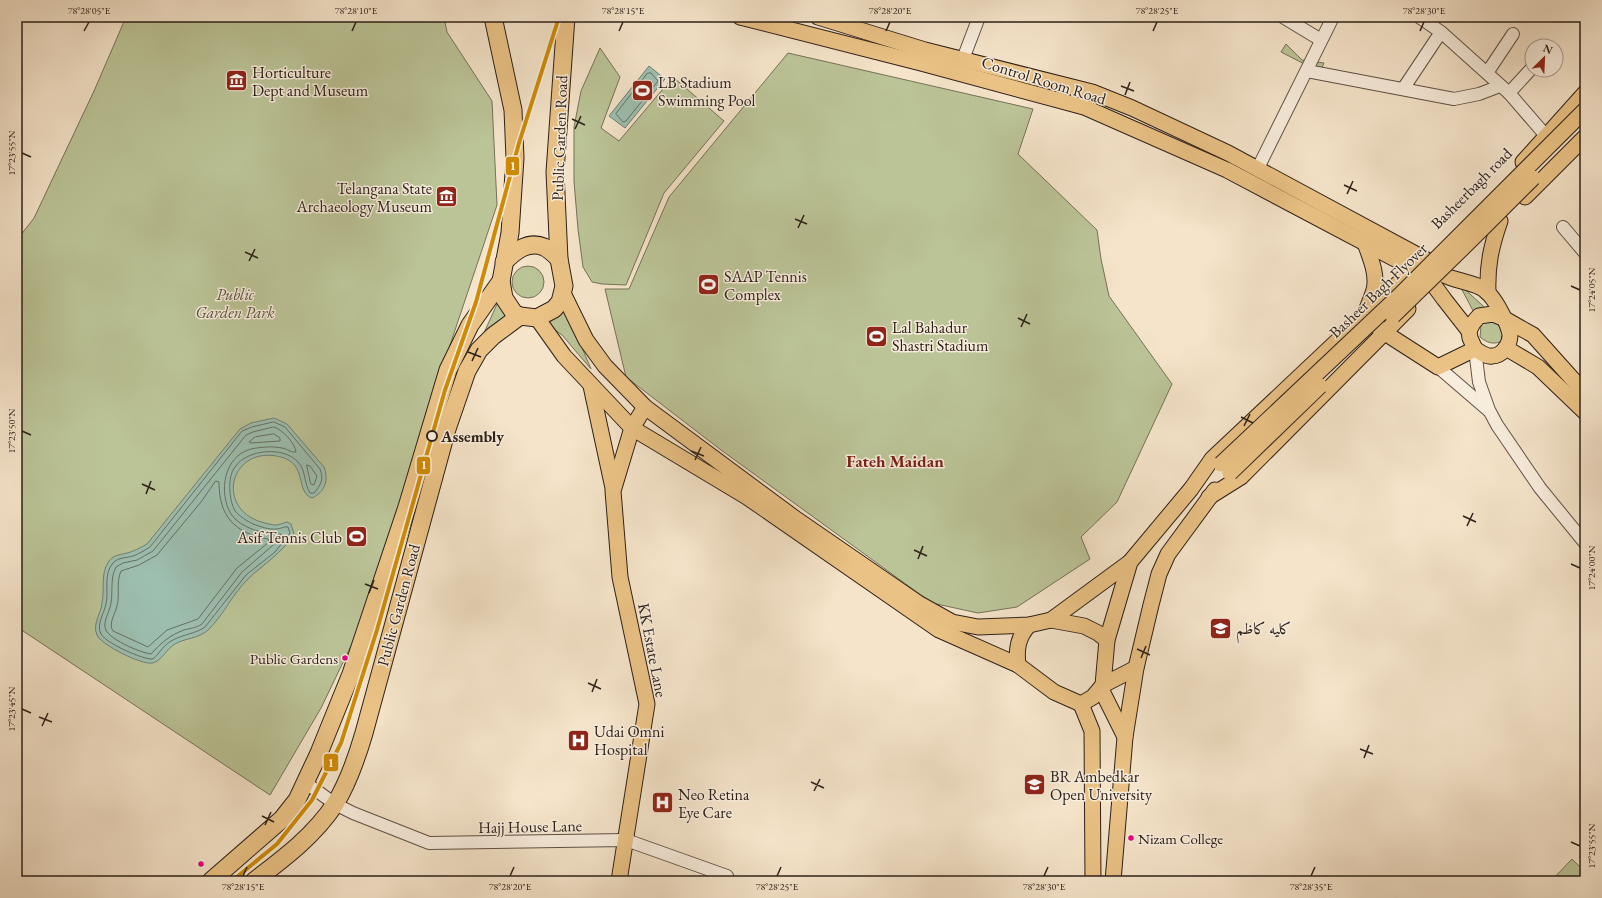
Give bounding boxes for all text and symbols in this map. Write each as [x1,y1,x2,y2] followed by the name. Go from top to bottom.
[68,4,111,17] text: 78°28'05"E
[335,4,378,17] text: 78°28'10"E
[602,4,645,17] text: 78°28'15"E
[869,4,912,17] text: 78°28'20"E
[1136,4,1179,17] text: 78°28'25"E
[1403,4,1446,17] text: 78°28'30"E
[1524,38,1564,78] north arrow
[1541,41,1555,57] text: N
[979,52,1110,110] street label: Control Room Road
[252,62,369,101] place label: Horticulture Dept and Museum
[224,68,250,94] museum icon: Horticulture Dept and Museum
[658,72,755,111] place label: LB Stadium Swimming Pool
[547,74,572,201] street label: Public Garden Road
[629,78,655,104] sports icon: LB Stadium Swimming Pool
[5,130,18,175] text: 17°23'55"N
[1426,142,1517,234] street label: Basheerbagh road
[505,156,520,176] line badge: 1
[510,159,516,173] text: 1
[296,178,433,217] place label: Telangana State Archaeology Museum
[434,184,460,210] museum icon: Telangana State Archaeology Museum
[1325,238,1432,343] street label: Basheer Bagh Flyover
[724,266,807,305] place label: SAAP Tennis Complex
[1585,267,1598,312] text: 17°24'05"N
[696,272,722,298] sports icon: SAAP Tennis Complex
[195,284,275,323] park label: Public Garden Park
[892,317,989,356] place label: Lal Bahadur Shastri Stadium
[864,323,890,349] sports icon: Lal Bahadur Shastri Stadium
[5,408,18,453] text: 17°23'50"N
[440,426,504,447] place label: Assembly
[426,430,438,442] marker: Assembly
[846,450,944,472] district label: Fateh Maidan
[416,456,431,475] line badge: 1
[421,458,427,472] text: 1
[344,524,370,550] sports icon: Asif Tennis Club
[236,527,342,548] place label: Asif Tennis Club
[372,541,425,669] street label: Public Garden Road
[1585,545,1598,590] text: 17°24'00"N
[633,601,672,699] street label: KK Estate Lane
[1207,615,1233,641] school or university icon: كليه كاظم
[1236,618,1291,644] place label: كليه كاظم
[250,649,338,668] place label: Public Gardens
[340,653,350,663] marker: Public Gardens
[5,686,18,731] text: 17°23'45"N
[594,721,665,760] place label: Udai Omni Hospital
[565,727,591,753] hospital icon: Udai Omni Hospital
[323,753,339,772] line badge: 1
[328,756,334,770] text: 1
[1050,766,1153,805] place label: BR Ambedkar Open University
[1021,772,1047,798] school or university icon: BR Ambedkar Open University
[678,784,750,823] place label: Neo Retina Eye Care
[649,790,675,816] hospital icon: Neo Retina Eye Care
[478,815,582,838] street label: Hajj House Lane
[1585,823,1598,868] text: 17°23'55"N
[1138,829,1223,848] place label: Nizam College
[1126,833,1136,843] marker: Nizam College
[196,859,206,869] unlabelled marker
[222,880,265,893] text: 78°28'15"E
[489,880,532,893] text: 78°28'20"E
[756,880,799,893] text: 78°28'25"E
[1023,880,1066,893] text: 78°28'30"E
[1290,880,1333,893] text: 78°28'35"E

